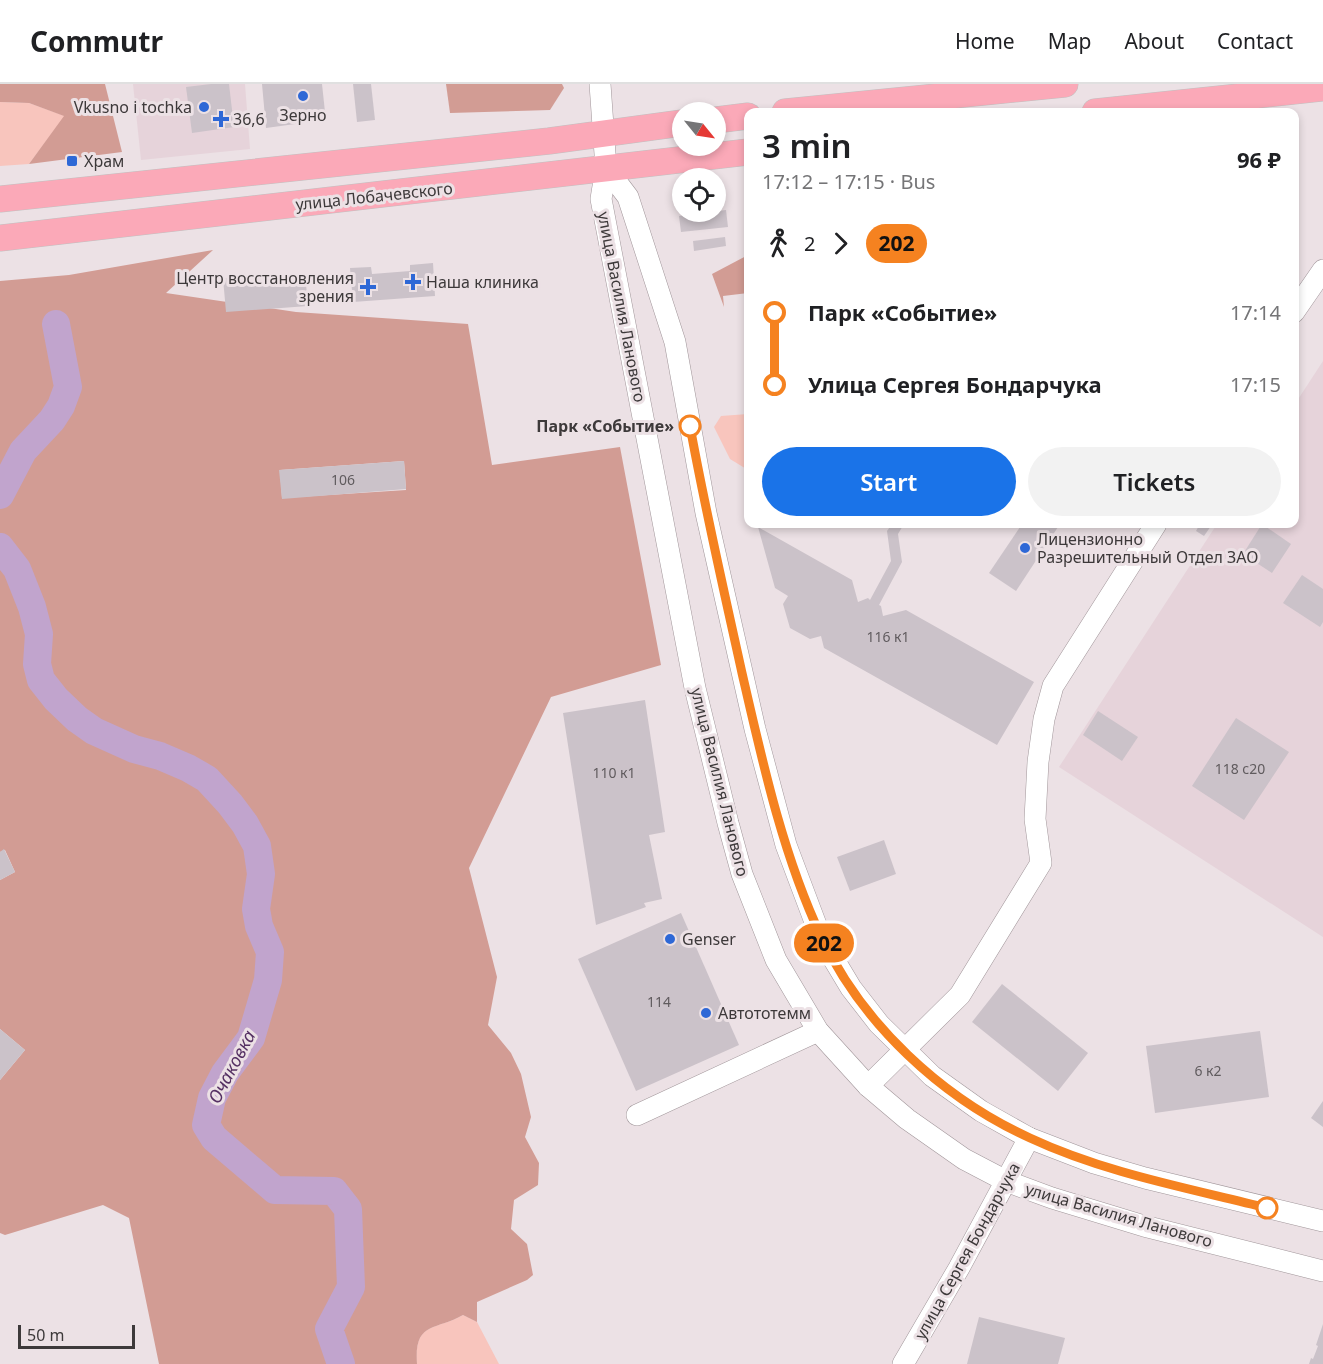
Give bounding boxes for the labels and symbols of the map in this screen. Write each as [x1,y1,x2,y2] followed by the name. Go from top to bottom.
[296,89,310,103] marker: Зерно
[74,96,192,118] place label: Vkusno i tochka
[197,100,211,114] marker: Vkusno i tochka
[672,102,726,156] north arrow
[279,104,327,126] place label: Зерно
[233,108,265,130] place label: 36,6
[214,112,228,126] marker: 36,6
[84,150,124,172] place label: Храм
[65,154,79,168] marker: Храм
[294,177,454,215] street label: улица Лобачевского
[593,210,651,404] street label: улица Василия Ланового
[176,267,354,307] place label: Центр восстановления зрения
[426,271,539,293] place label: Наша клиника
[404,273,422,291] marker: Наша клиника
[359,278,377,296] marker: Центр восстановления зрения
[536,415,674,437] place label: Парк «Событие»
[679,415,701,437] marker: Парк «Событие»
[331,470,355,489] house number: 106
[1037,528,1258,568] place label: Лицензионно Разрешительный Отдел ЗАО
[1018,541,1032,555] marker: Лицензионно Разрешительный Отдел ЗАО
[866,627,910,646] house number: 116 к1
[686,685,754,879] street label: улица Василия Ланового
[1215,759,1265,778] house number: 118 с20
[592,763,636,782] house number: 110 к1
[790,924,858,962] line badge: 202
[682,928,736,950] place label: Genser
[663,932,677,946] marker: Genser
[647,992,671,1011] house number: 114
[718,1002,811,1024] place label: Автототемм
[699,1006,713,1020] marker: Автототемм
[202,1026,260,1107] water label: Очаковка
[1194,1061,1222,1080] house number: 6 к2
[909,1159,1025,1343] street label: улица Сергея Бондарчука
[1023,1178,1215,1252] street label: улица Василия Ланового
[1256,1197,1278,1219] unlabelled marker
[18,1322,135,1350] scale bar

